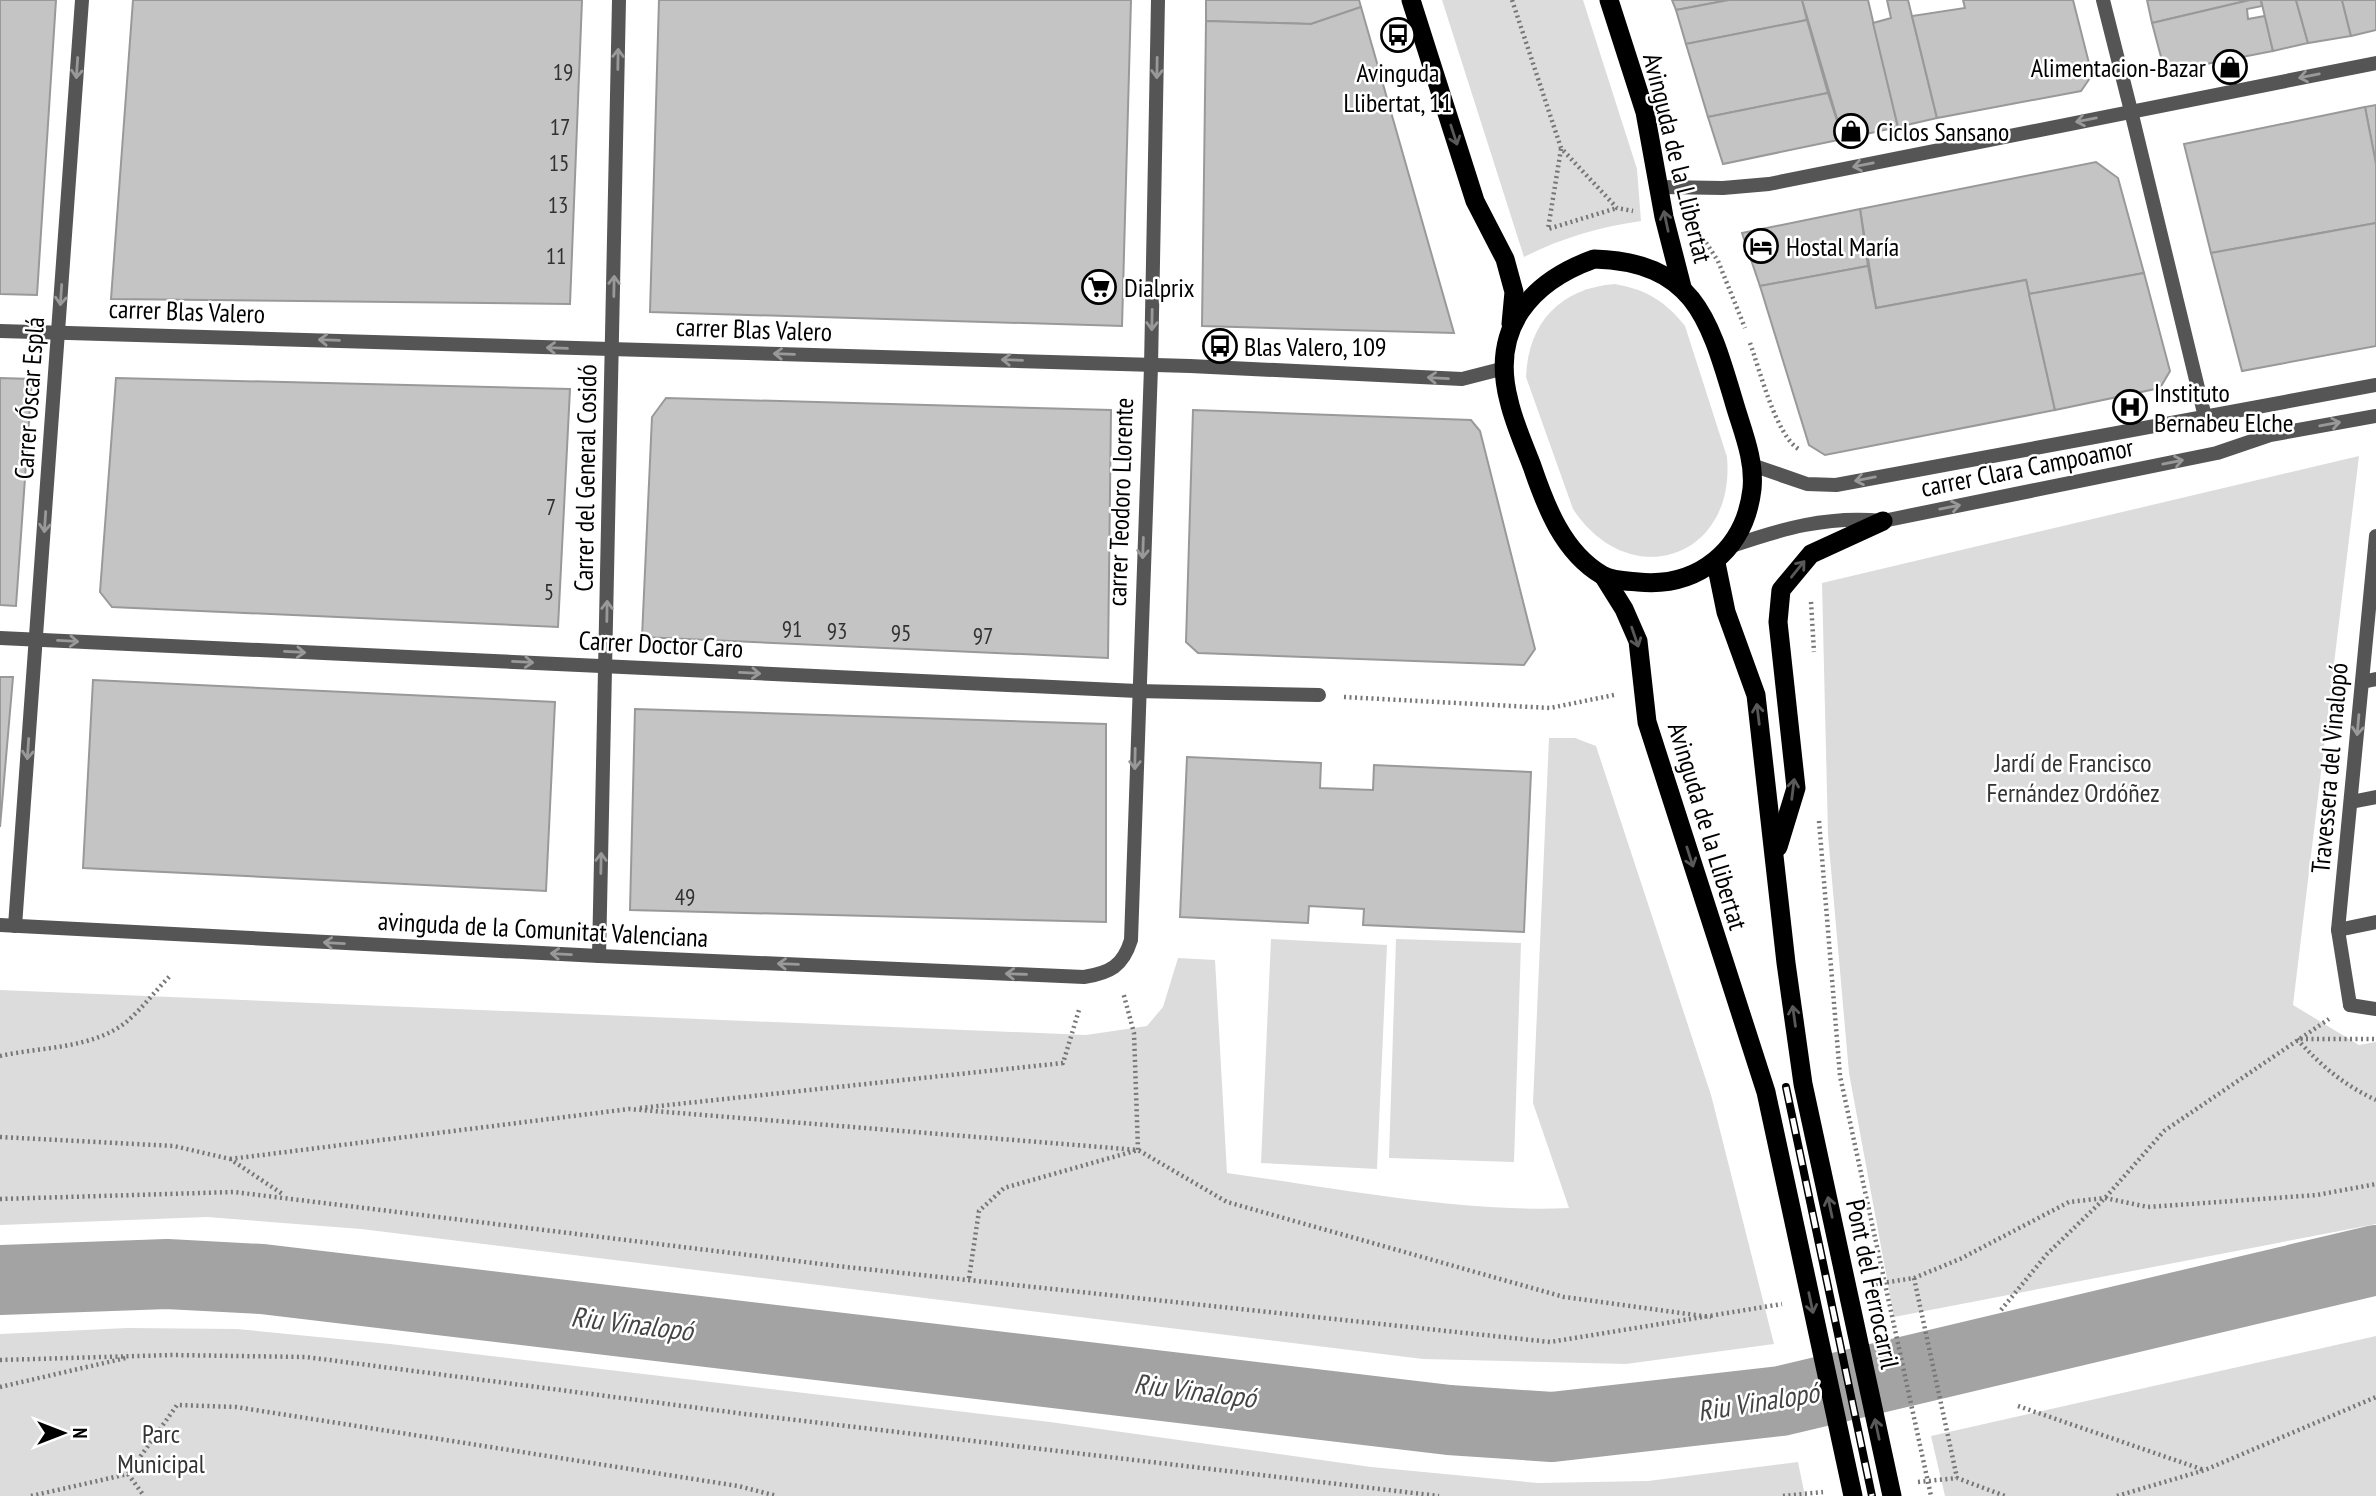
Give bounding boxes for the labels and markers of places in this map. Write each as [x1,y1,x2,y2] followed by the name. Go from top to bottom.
[1379,16,1417,54] bus stop icon: Avinguda Llibertat, 11
[2211,48,2249,86] shop icon: Alimentacion-Bazar
[2031,51,2206,84] place label: Alimentacion-Bazar
[1344,56,1453,119] place label: Avinguda Llibertat, 11
[1832,112,1870,150] shop icon: Ciclos Sansano
[1876,115,2009,148] place label: Ciclos Sansano
[1742,227,1780,265] hotel icon: Hostal María
[1786,230,1899,263] place label: Hostal María
[1080,268,1118,306] supermarket icon: Dialprix
[1124,271,1195,304] place label: Dialprix
[1201,327,1239,365] bus stop icon: Blas Valero, 109
[1244,330,1387,363] place label: Blas Valero, 109
[2154,376,2293,439] place label: Instituto Bernabeu Elche
[2111,388,2149,426] hospital icon: Instituto Bernabeu Elche

